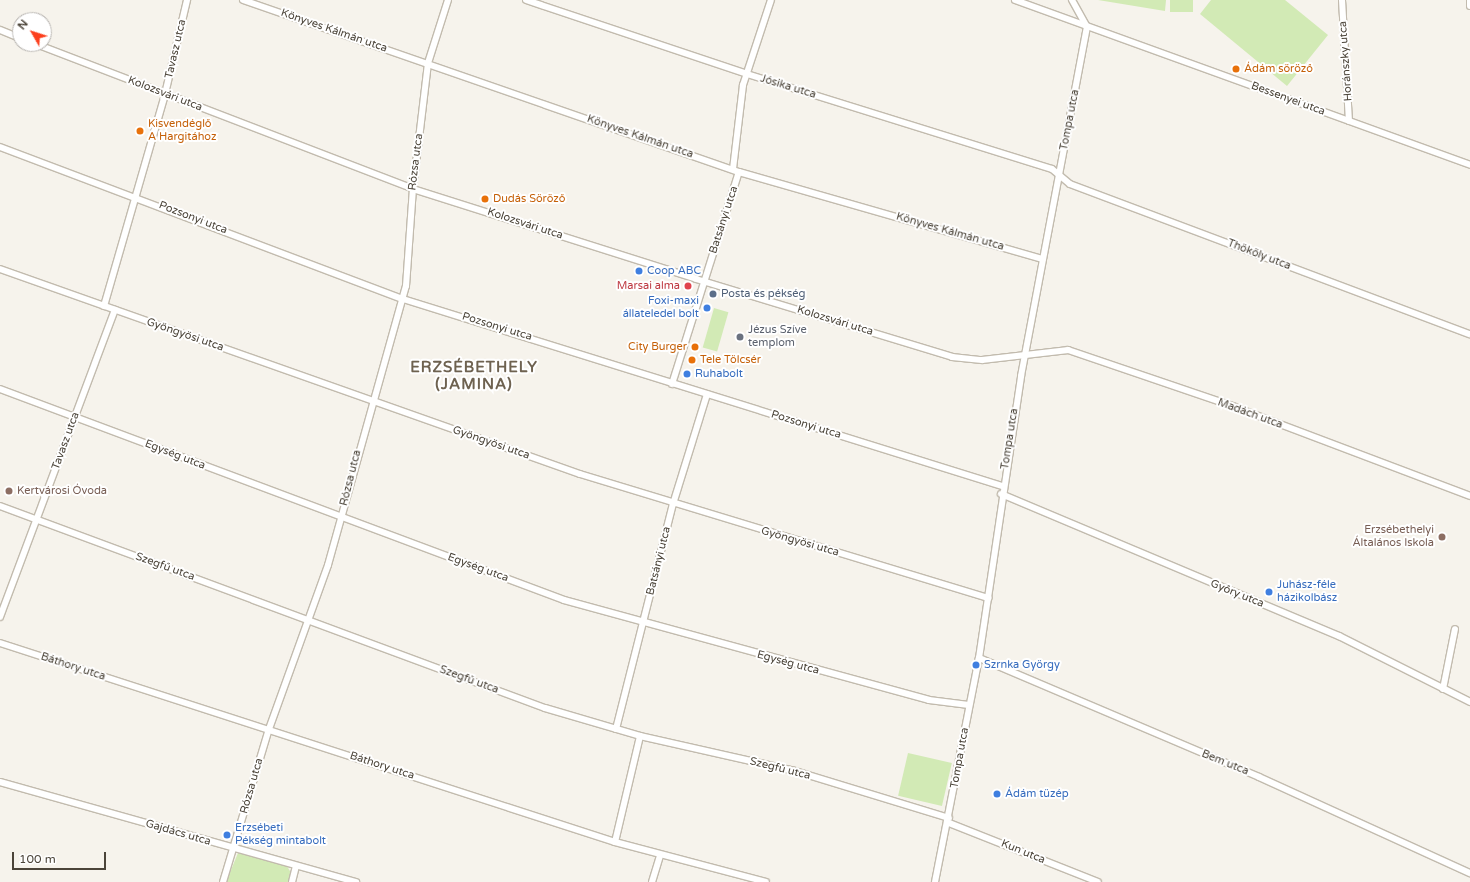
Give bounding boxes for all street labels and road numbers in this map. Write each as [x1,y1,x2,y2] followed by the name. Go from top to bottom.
[279,7,389,55] street label: Könyves Kálmán utca
[163,18,189,80] street label: Tavasz utca
[1337,20,1355,102] street label: Horánszky utca
[759,72,817,102] street label: Jósika utca
[126,74,204,114] street label: Kolozsvári utca
[1249,80,1327,118] street label: Bessenyei utca
[1058,88,1082,152] street label: Tompa utca
[585,113,695,161] street label: Könyves Kálmán utca
[406,133,426,191] street label: Rózsa utca
[707,185,741,255] street label: Batsányi utca
[157,199,229,237] street label: Pozsonyi utca
[485,206,565,242] street label: Kolozsvári utca
[895,210,1005,254] street label: Könyves Kálmán utca
[1225,237,1293,273] street label: Thököly utca
[795,303,875,339] street label: Kolozsvári utca
[460,310,534,344] street label: Pozsonyi utca
[145,316,225,354] street label: Gyöngyösi utca
[1216,396,1284,432] street label: Madách utca
[769,408,843,442] street label: Pozsonyi utca
[999,408,1021,470] street label: Tompa utca
[49,410,83,472] street label: Tavasz utca
[451,424,531,462] street label: Gyöngyösi utca
[143,437,207,473] street label: Egység utca
[338,449,364,507] street label: Rózsa utca
[644,525,674,597] street label: Batsányi utca
[759,525,841,559] street label: Gyöngyösi utca
[134,550,196,584] street label: Szegfű utca
[446,551,510,585] street label: Egység utca
[1208,577,1266,611] street label: Győry utca
[755,648,821,678] street label: Egység utca
[39,650,107,684] street label: Báthory utca
[438,663,500,697] street label: Szegfű utca
[948,727,972,789] street label: Tompa utca
[1200,748,1250,778] street label: Bem utca
[348,749,416,783] street label: Báthory utca
[748,755,812,783] street label: Szegfű utca
[238,757,266,815] street label: Rózsa utca
[144,817,212,849] street label: Gajdács utca
[999,837,1047,867] street label: Kun utca

